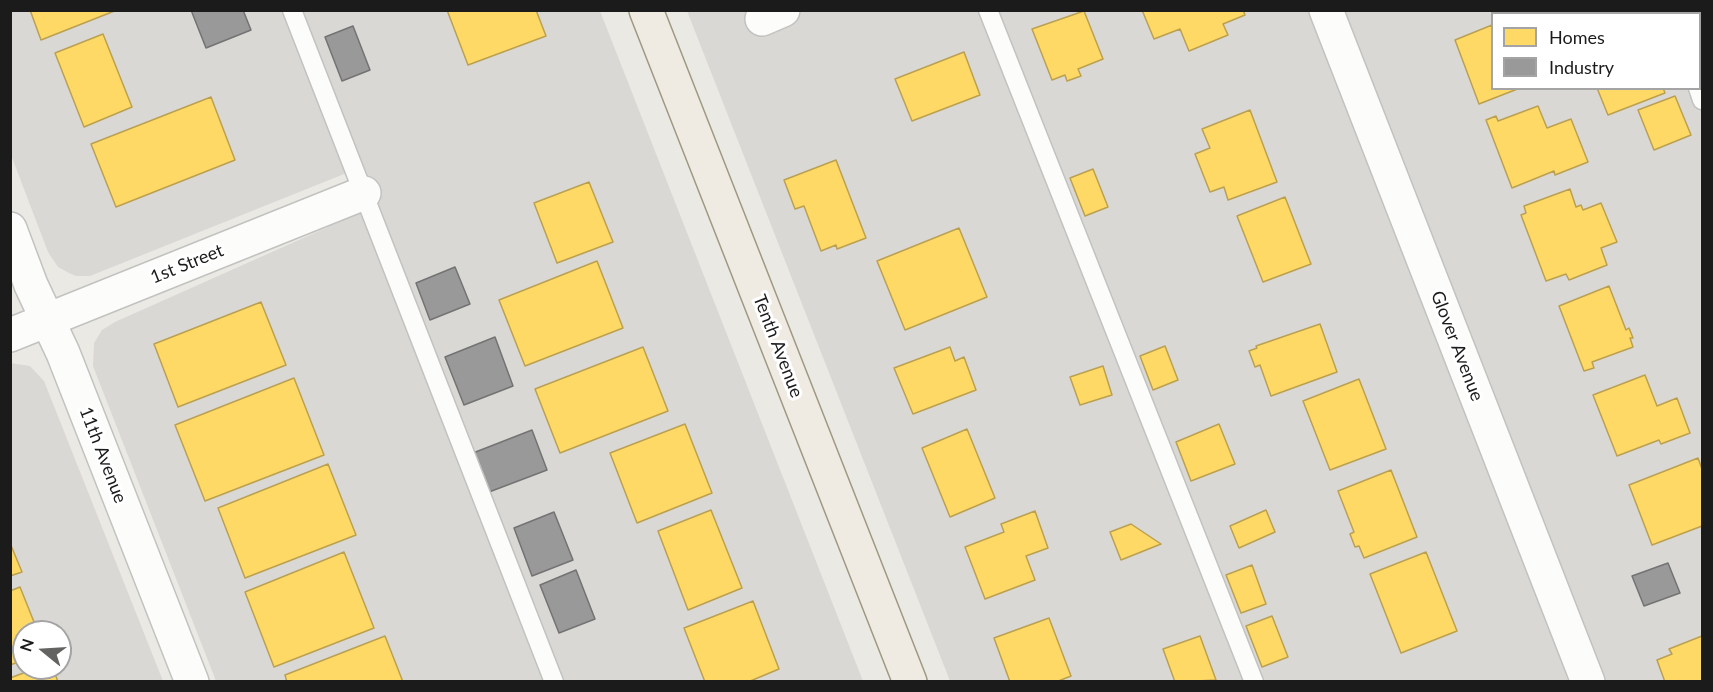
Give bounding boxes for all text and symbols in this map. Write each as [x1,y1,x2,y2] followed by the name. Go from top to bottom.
[1491,12,1701,90] legend
[1549,26,1605,48] text: Homes
[1549,56,1614,78] text: Industry
[147,240,227,288] street label: 1st Street
[1426,288,1488,404] street label: Glover Avenue
[748,291,808,401] street label: Tenth Avenue
[75,404,131,506] street label: 11th Avenue
[12,620,72,680] north arrow
[15,636,37,654] text: N

